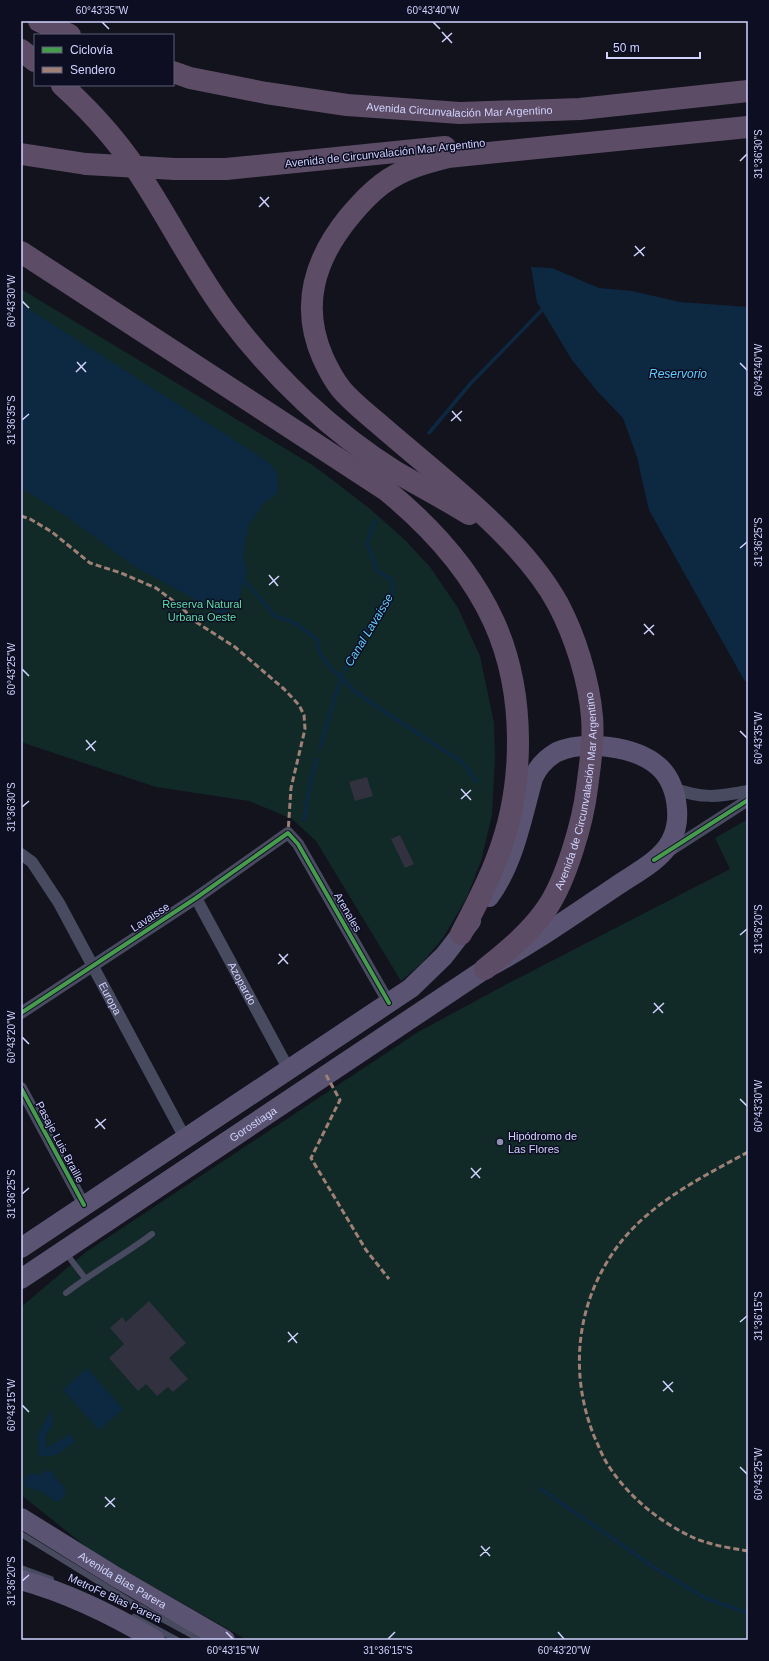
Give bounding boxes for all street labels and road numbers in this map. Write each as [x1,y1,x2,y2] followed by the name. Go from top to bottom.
[366,100,553,119] street label: Avenida Circunvalación Mar Argentino
[284,136,486,170] street label: Avenida de Circunvalación Mar Argentino
[552,691,599,892] street label: Avenida de Circunvalación Mar Argentino
[332,890,364,934] street label: Arenales
[129,900,171,934] street label: Lavaisse
[226,960,259,1007] street label: Azopardo
[96,980,124,1018] street label: Europa
[33,1099,87,1185] street label: Pasaje Luis Braille
[227,1104,279,1144] street label: Gorostiaga
[76,1549,169,1611] street label: Avenida Blas Parera
[66,1571,164,1625] street label: MetroFe Blas Parera

